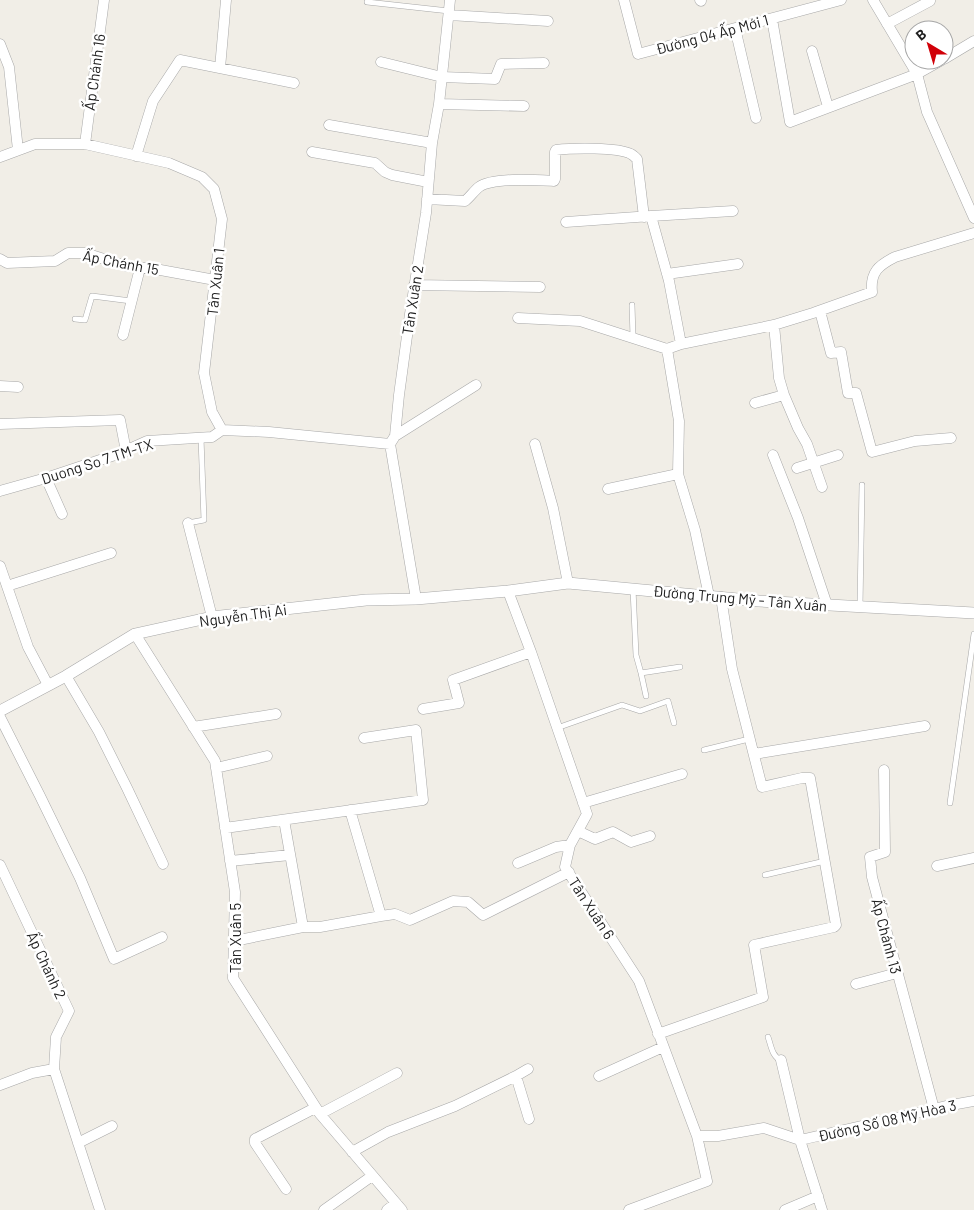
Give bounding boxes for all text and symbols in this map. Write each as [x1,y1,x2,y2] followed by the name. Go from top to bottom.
[654,10,770,58] street label: Đường 04 Ấp Mới 1
[904,20,954,70] north arrow
[912,25,929,44] text: B
[80,32,108,112] street label: Ấp Chánh 16
[81,246,161,278] street label: Ấp Chánh 15
[203,247,227,317] street label: Tân Xuân 1
[398,264,426,336] street label: Tân Xuân 2
[39,434,155,488] street label: Duong So 7 TM-TX
[652,581,828,615] street label: Đường Trung Mỹ - Tân Xuân
[198,600,288,630] street label: Nguyễn Thị Ai
[565,874,619,942] street label: Tân Xuân 6
[868,896,906,976] street label: Ấp Chánh 13
[226,903,244,973] street label: Tân Xuân 5
[24,928,70,1002] street label: Ấp Chánh 2
[816,1095,958,1145] street label: Đường Số 08 Mỹ Hòa 3

